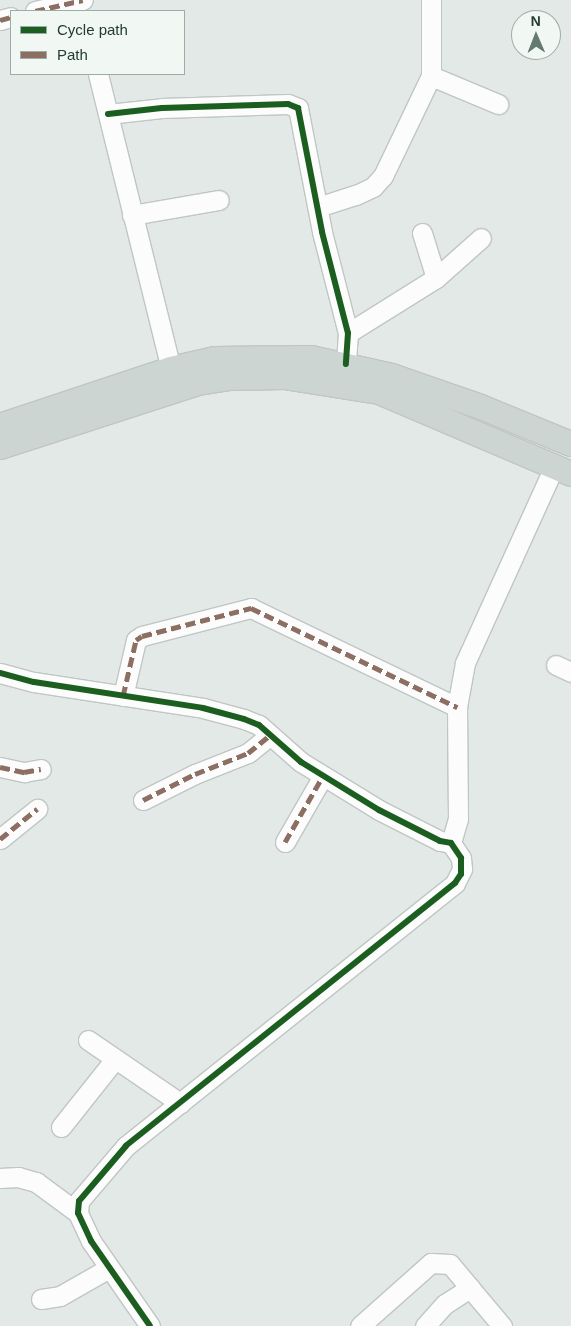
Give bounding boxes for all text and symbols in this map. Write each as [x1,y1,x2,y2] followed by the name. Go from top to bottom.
[10,10,185,75] legend
[511,10,561,60] north arrow
[531,13,541,29] text: N
[57,21,128,38] text: Cycle path
[57,46,88,63] text: Path

